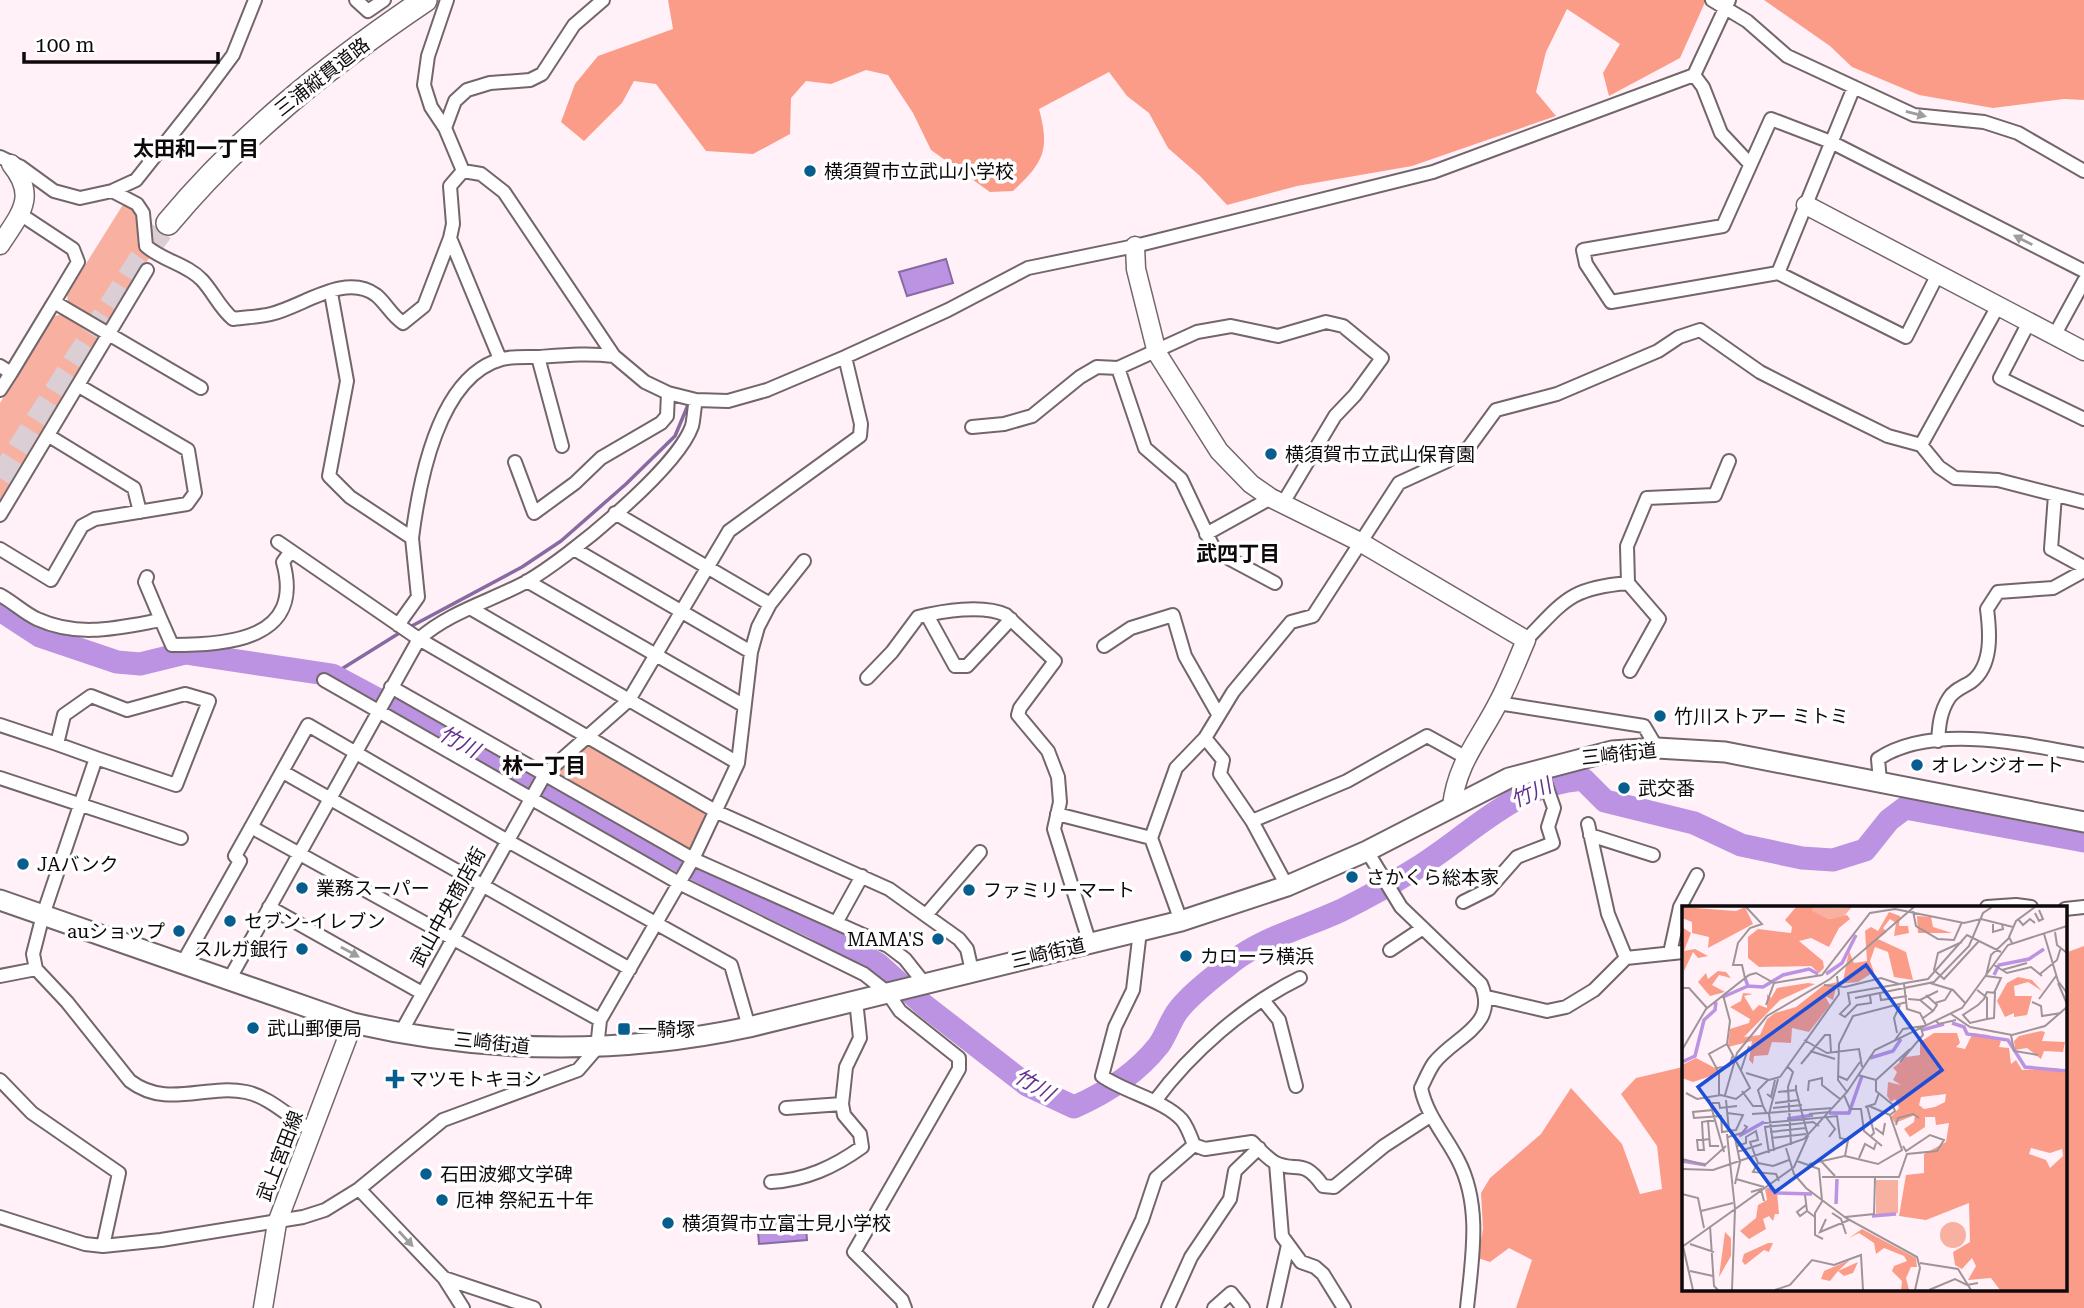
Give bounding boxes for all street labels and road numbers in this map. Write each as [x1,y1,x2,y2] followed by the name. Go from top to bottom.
[270,33,374,121] street label: 三浦縦貫道路
[1580,739,1658,769] street label: 三崎街道
[406,843,490,971] street label: 武山中央商店街
[1008,933,1088,973] street label: 三崎街道
[453,1028,531,1058] street label: 三崎街道
[252,1108,308,1204] street label: 武上宮田線

